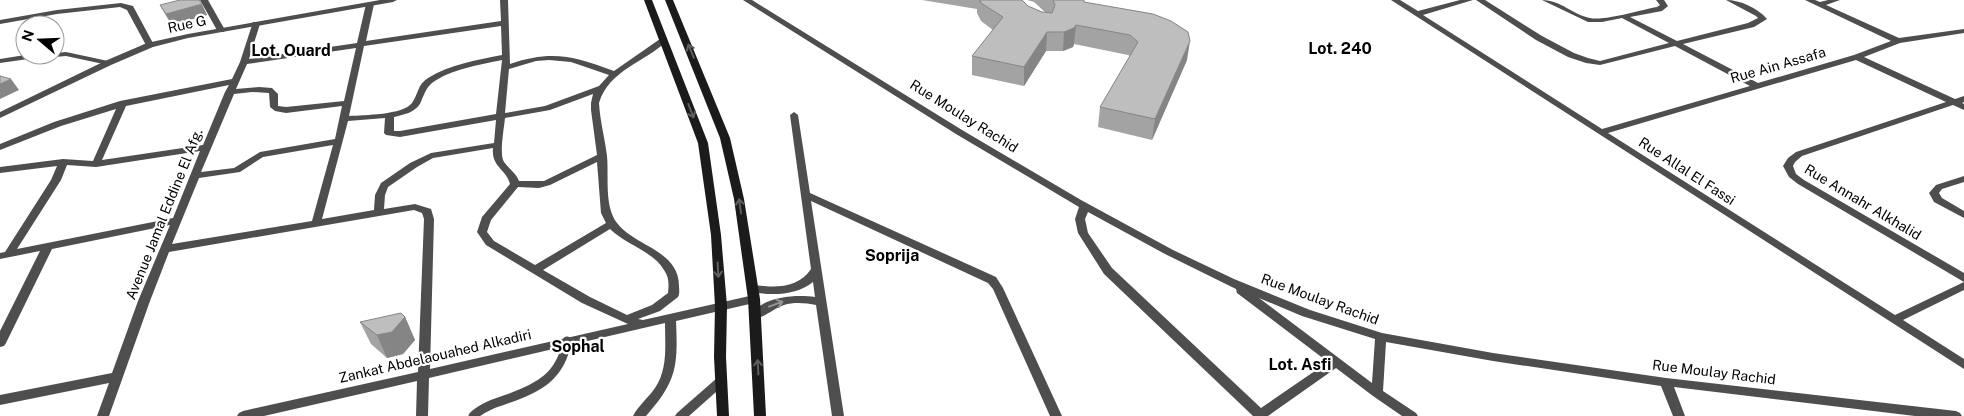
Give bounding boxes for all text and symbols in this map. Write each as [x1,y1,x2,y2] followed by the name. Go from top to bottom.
[166,12,208,36] street label: Rue G
[15,15,65,65] north arrow
[18,28,37,44] text: N
[1308,39,1372,58] district label: Lot. 240
[251,41,331,60] district label: Lot. Ouard
[686,44,695,59] one-way arrow
[1728,44,1828,86] street label: Rue Ain Assafa
[907,76,1021,156] street label: Rue Moulay Rachid
[686,103,696,118] one-way arrow
[122,126,206,302] street label: Avenue Jamal Eddine El Afg.
[1636,134,1738,208] street label: Rue Allal El Fassi
[1802,161,1924,243] street label: Rue Annahr Alkhalid
[735,198,745,214] one-way arrow
[865,246,919,265] district label: Soprija
[713,262,723,278] one-way arrow
[1259,270,1381,328] street label: Rue Moulay Rachid
[768,299,784,308] one-way arrow
[337,326,533,386] street label: Zankat Abdelaouahed Alkadiri
[551,337,605,356] district label: Sophal
[1269,355,1331,374] district label: Lot. Asfi
[1651,356,1777,388] street label: Rue Moulay Rachid
[753,360,762,376] one-way arrow

